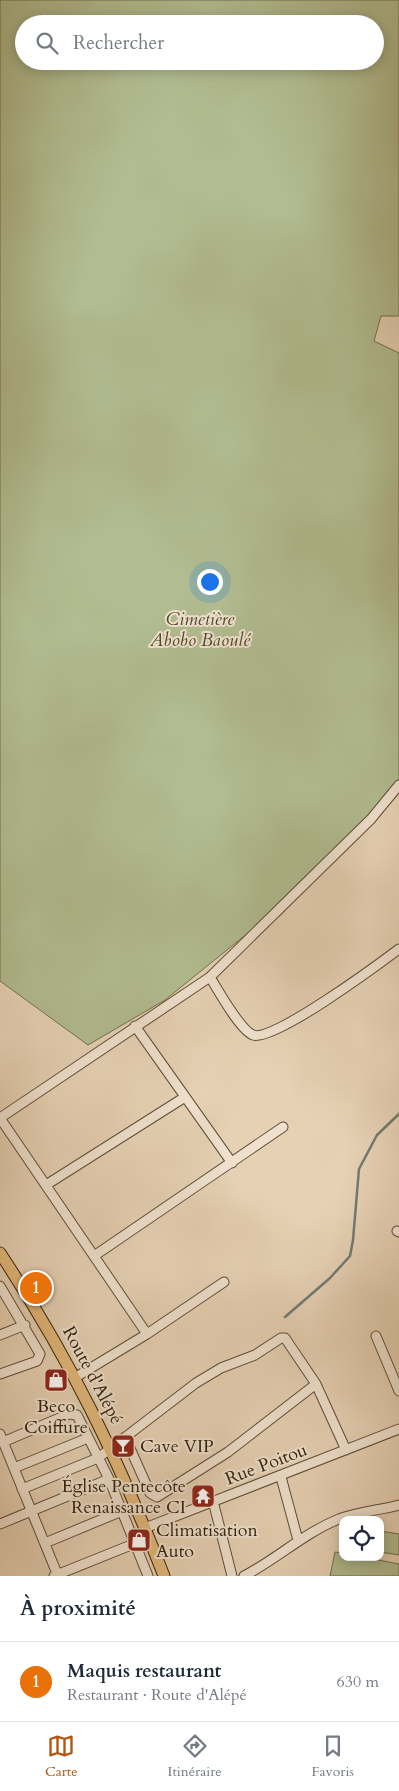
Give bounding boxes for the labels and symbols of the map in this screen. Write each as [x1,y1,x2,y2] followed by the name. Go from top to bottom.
[197,569,223,595] your location
[149,607,251,653] park label: Cimetière Abobo Baoulé
[20,1269,52,1307] pin: 1
[56,1322,129,1429] street label: Route d'Alépé
[43,1367,69,1393] shop icon: Beco Coiffure
[24,1394,88,1440] place label: Beco Coiffure
[110,1433,136,1459] bar icon: Cave VIP
[140,1434,214,1459] place label: Cave VIP
[222,1437,311,1492] street label: Rue Poitou
[61,1474,186,1520] place label: Église Pentecôte Renaissance CI
[190,1483,216,1509] temple icon: Église Pentecôte Renaissance CI
[156,1518,258,1564] place label: Climatisation Auto
[126,1527,152,1553] shop icon: Climatisation Auto

